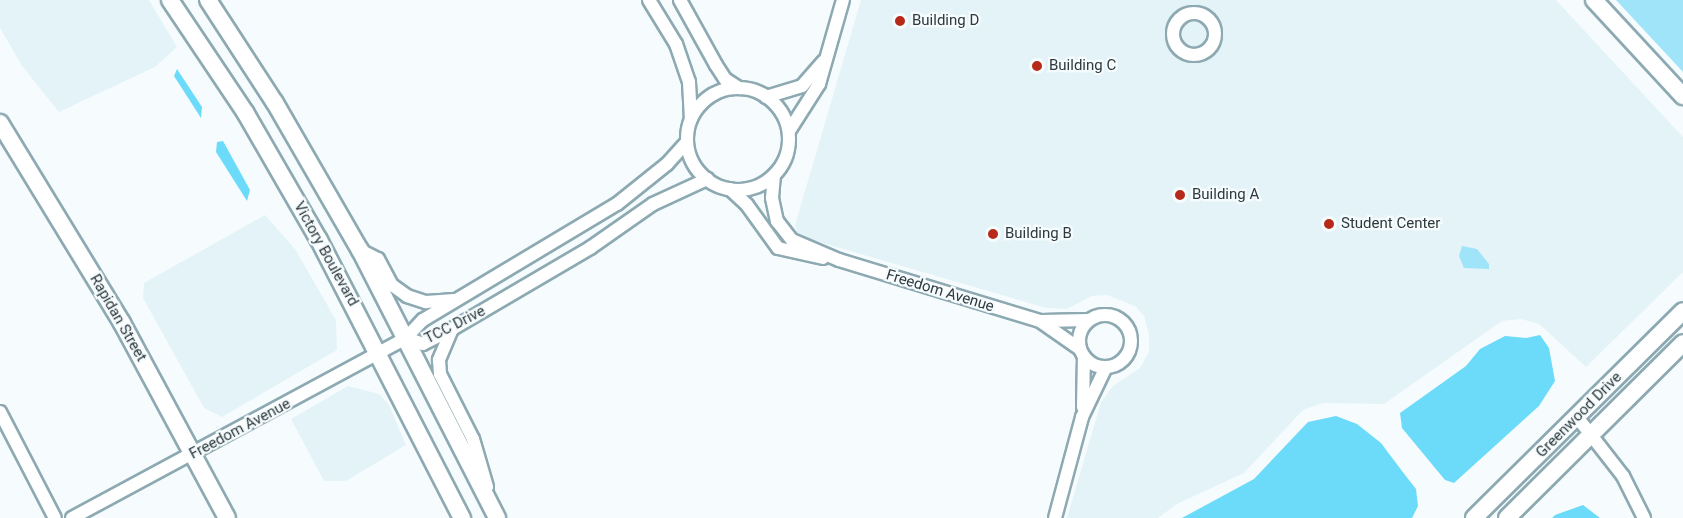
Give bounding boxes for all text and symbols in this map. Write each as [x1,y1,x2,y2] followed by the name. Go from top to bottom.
[912,12,979,30] place label: Building D
[893,14,907,28] marker: Building D
[1049,57,1116,75] place label: Building C
[1030,59,1044,73] marker: Building C
[1192,186,1259,204] place label: Building A
[1173,188,1187,202] marker: Building A
[290,199,362,309] street label: Victory Boulevard
[1341,215,1440,233] place label: Student Center
[1322,217,1336,231] marker: Student Center
[1005,225,1072,243] place label: Building B
[986,227,1000,241] marker: Building B
[884,266,996,316] street label: Freedom Avenue
[86,271,150,365] street label: Rapidan Street
[422,302,488,348] street label: TCC Drive
[1532,368,1626,462] street label: Greenwood Drive
[186,395,294,463] street label: Freedom Avenue

